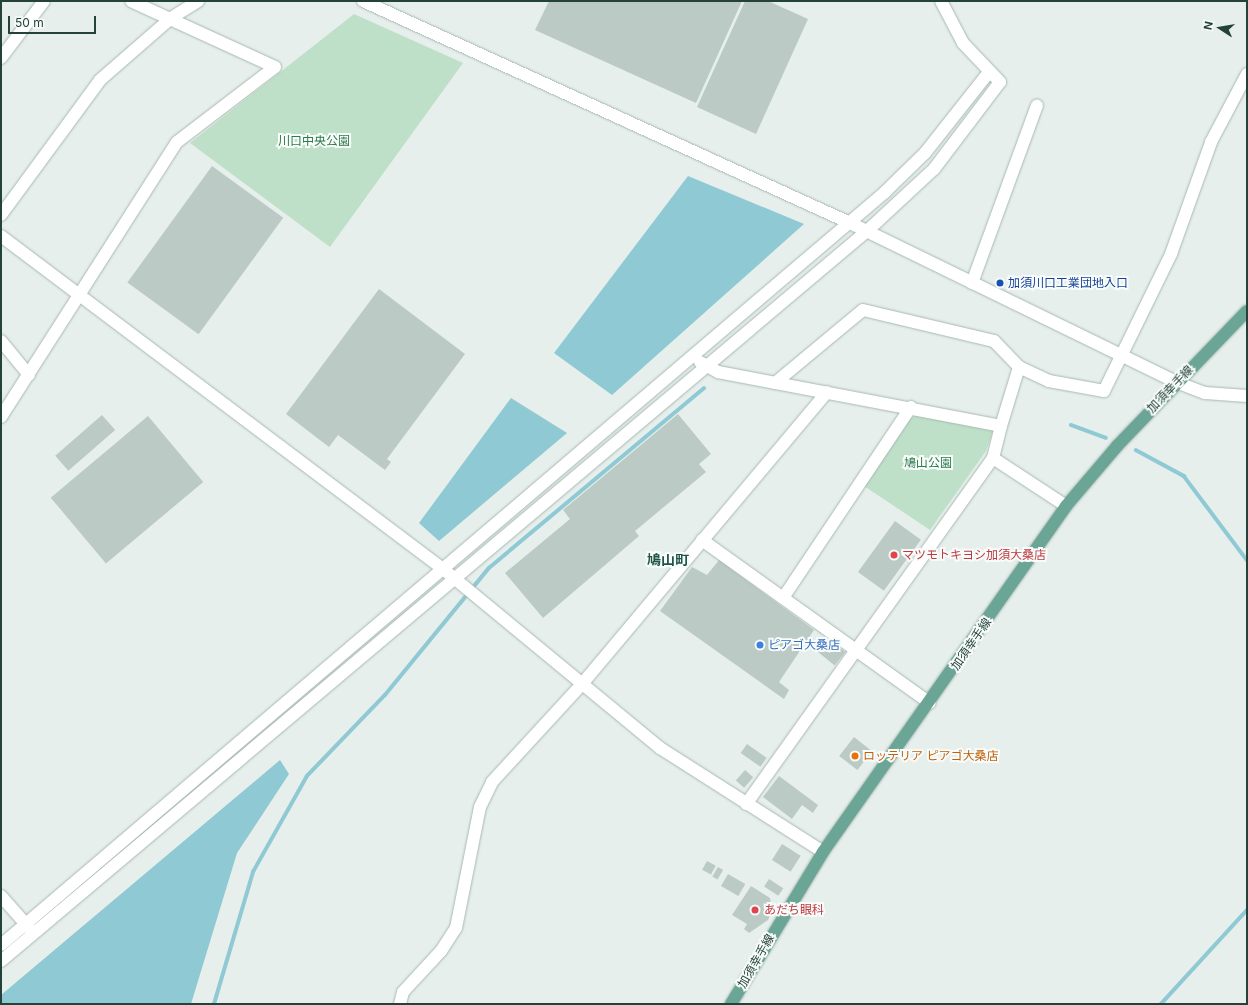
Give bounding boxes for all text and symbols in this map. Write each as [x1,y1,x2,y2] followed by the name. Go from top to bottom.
[10,8,98,34] scale bar
[1200,8,1240,48] north arrow
[15,15,44,30] text: 50 m
[1201,20,1216,31] text: N
[278,134,350,148] park label: 川口中央公園
[1008,276,1128,290] place label: 加須川口工業団地入口
[995,278,1005,288] marker: 加須川口工業団地入口
[1144,362,1196,416] street label: 加須幸手線
[904,456,952,470] park label: 鳩山公園
[902,548,1046,562] place label: マツモトキヨシ加須大桑店
[889,550,899,560] marker: マツモトキヨシ加須大桑店
[647,552,689,568] district label: 鳩山町
[948,615,994,673] street label: 加須幸手線
[768,638,840,652] place label: ピアゴ大桑店
[755,640,765,650] marker: ピアゴ大桑店
[863,749,998,763] place label: ロッテリア ピアゴ大桑店
[850,751,860,761] marker: ロッテリア ピアゴ大桑店
[764,903,824,917] place label: あだち眼科
[749,904,761,916] marker: あだち眼科
[735,931,777,991] street label: 加須幸手線

